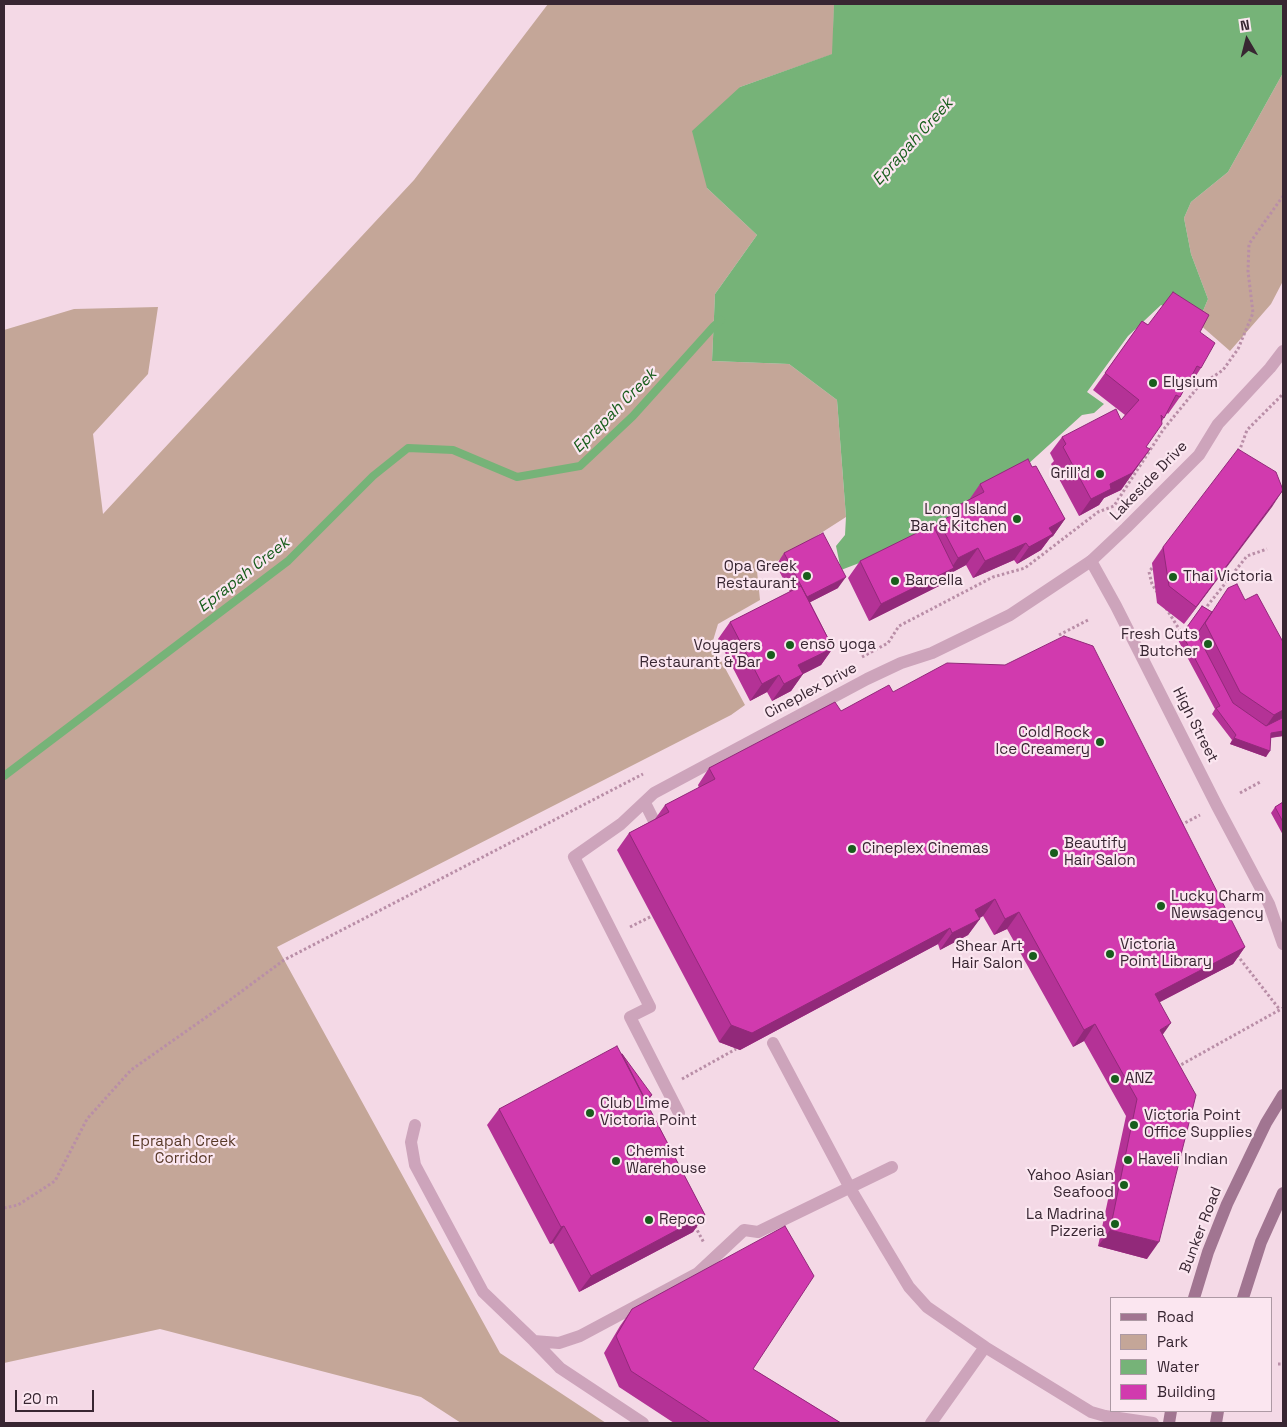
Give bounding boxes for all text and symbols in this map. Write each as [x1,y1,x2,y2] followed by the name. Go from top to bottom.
[1222,15,1272,65] north arrow
[1239,16,1251,35] text: N
[869,94,957,190] water label: Eprapah Creek
[569,365,661,457] water label: Eprapah Creek
[1163,374,1218,392] place label: Elysium
[1147,377,1159,389] marker: Elysium
[1107,438,1191,524] street label: Lakeside Drive
[1050,465,1090,483] place label: Grill'd
[1094,468,1106,480] marker: Grill'd
[910,501,1007,536] place label: Long Island Bar & Kitchen
[1011,513,1023,525] marker: Long Island Bar & Kitchen
[194,533,294,617] water label: Eprapah Creek
[717,558,797,593] place label: Opa Greek Restaurant
[1183,568,1273,586] place label: Thai Victoria
[801,570,813,582] marker: Opa Greek Restaurant
[1167,571,1179,583] marker: Thai Victoria
[905,572,963,590] place label: Barcella
[889,575,901,587] marker: Barcella
[1121,626,1198,661] place label: Fresh Cuts Butcher
[800,636,876,654] place label: ensō yoga
[640,637,761,672] place label: Voyagers Restaurant & Bar
[1202,638,1214,650] marker: Fresh Cuts Butcher
[784,639,796,651] marker: ensō yoga
[765,649,777,661] marker: Voyagers Restaurant & Bar
[762,659,860,723] street label: Cineplex Drive
[1168,684,1222,766] street label: High Street
[996,724,1090,759] place label: Cold Rock Ice Creamery
[1094,736,1106,748] marker: Cold Rock Ice Creamery
[1064,835,1136,870] place label: Beautify Hair Salon
[862,840,989,858] place label: Cineplex Cinemas
[846,843,858,855] marker: Cineplex Cinemas
[1048,847,1060,859] marker: Beautify Hair Salon
[1171,888,1264,923] place label: Lucky Charm Newsagency
[1155,900,1167,912] marker: Lucky Charm Newsagency
[1120,936,1212,971] place label: Victoria Point Library
[951,938,1023,973] place label: Shear Art Hair Salon
[1104,948,1116,960] marker: Victoria Point Library
[1027,950,1039,962] marker: Shear Art Hair Salon
[1125,1070,1153,1088] place label: ANZ
[1109,1073,1121,1085] marker: ANZ
[600,1095,697,1130] place label: Club Lime Victoria Point
[584,1107,596,1119] marker: Club Lime Victoria Point
[1144,1107,1252,1142] place label: Victoria Point Office Supplies
[1128,1119,1140,1131] marker: Victoria Point Office Supplies
[132,1133,236,1168] park label: Eprapah Creek Corridor
[626,1143,706,1178] place label: Chemist Warehouse
[1138,1151,1228,1169] place label: Haveli Indian
[1122,1154,1134,1166] marker: Haveli Indian
[610,1155,622,1167] marker: Chemist Warehouse
[1027,1167,1114,1202] place label: Yahoo Asian Seafood
[1118,1179,1130,1191] marker: Yahoo Asian Seafood
[1176,1184,1226,1276] street label: Bunker Road
[1026,1206,1105,1241] place label: La Madrina Pizzeria
[659,1211,705,1229] place label: Repco
[643,1214,655,1226] marker: Repco
[1109,1218,1121,1230] marker: La Madrina Pizzeria
[1110,1297,1272,1412] legend
[1157,1307,1194,1326] text: Road
[1157,1332,1188,1351] text: Park
[1157,1357,1199,1376] text: Water
[18,1380,96,1412] scale bar
[1157,1382,1216,1401] text: Building
[23,1389,58,1408] text: 20 m

